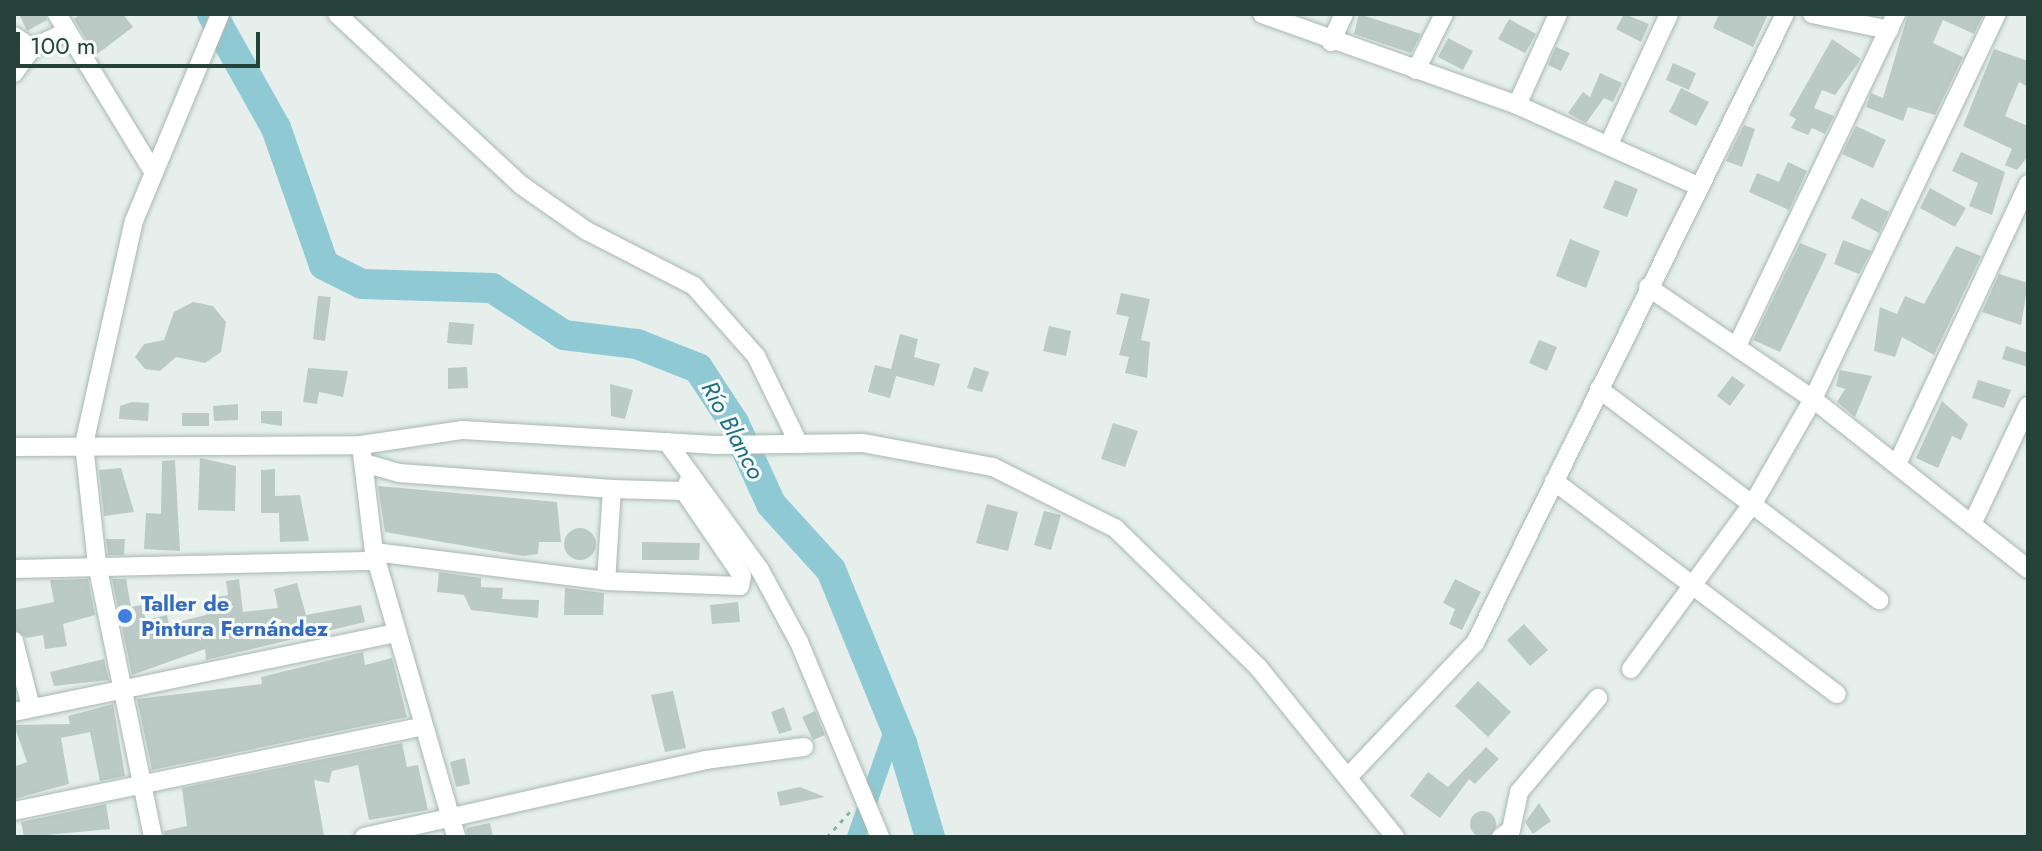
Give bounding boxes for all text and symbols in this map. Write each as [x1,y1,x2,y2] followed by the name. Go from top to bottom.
[20,16,264,66] scale bar
[30,28,96,63] text: 100 m
[695,376,771,484] water label: Río Blanco
[141,590,328,642] place label: Taller de Pintura Fernández
[116,607,134,625] marker: Taller de Pintura Fernández

